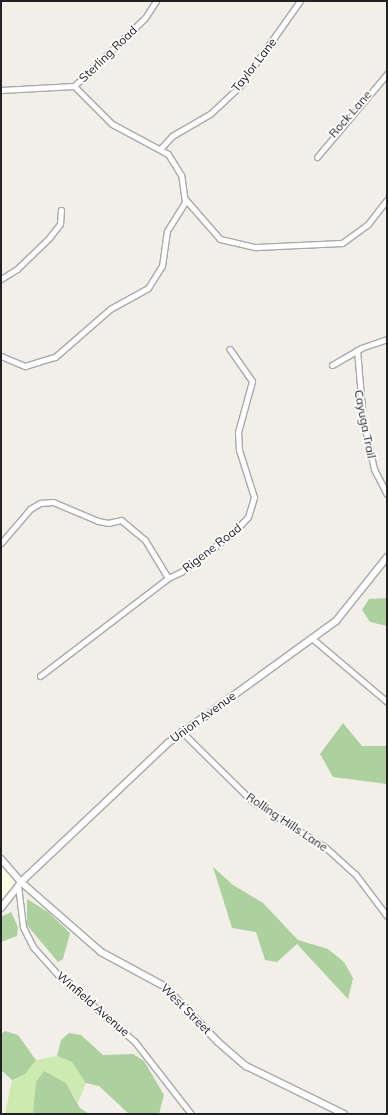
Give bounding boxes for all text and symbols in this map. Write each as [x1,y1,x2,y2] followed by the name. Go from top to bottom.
[76,23,140,85] street label: Sterling Road
[229,35,279,95] street label: Taylor Lane
[326,88,374,140] street label: Rock Lane
[351,388,379,460] street label: Cayuga Trail
[180,520,244,576] street label: Rigene Road
[167,688,239,746] street label: Union Avenue
[244,789,330,855] street label: Rolling Hills Lane
[54,969,132,1039] street label: Winfield Avenue
[158,981,214,1037] street label: West Street

